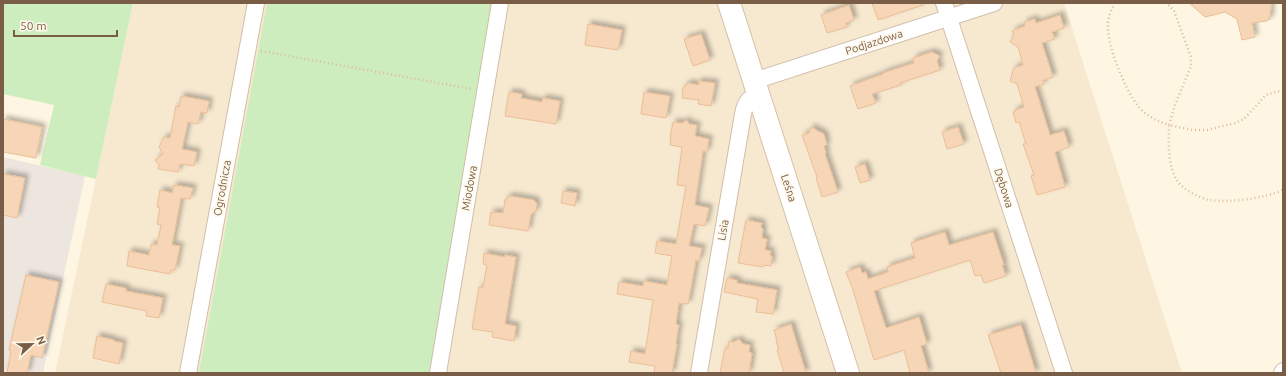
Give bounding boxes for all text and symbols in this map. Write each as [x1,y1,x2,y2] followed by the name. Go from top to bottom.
[14,12,117,38] scale bar
[20,19,47,32] text: 50 m
[844,27,904,57] street label: Podjazdowa
[211,159,233,217] street label: Ogrodnicza
[459,164,479,212] street label: Miodowa
[992,167,1016,209] street label: Dębowa
[779,173,799,203] street label: Leśna
[715,218,731,242] street label: Lisia
[12,324,52,364] north arrow
[34,334,48,346] text: N

